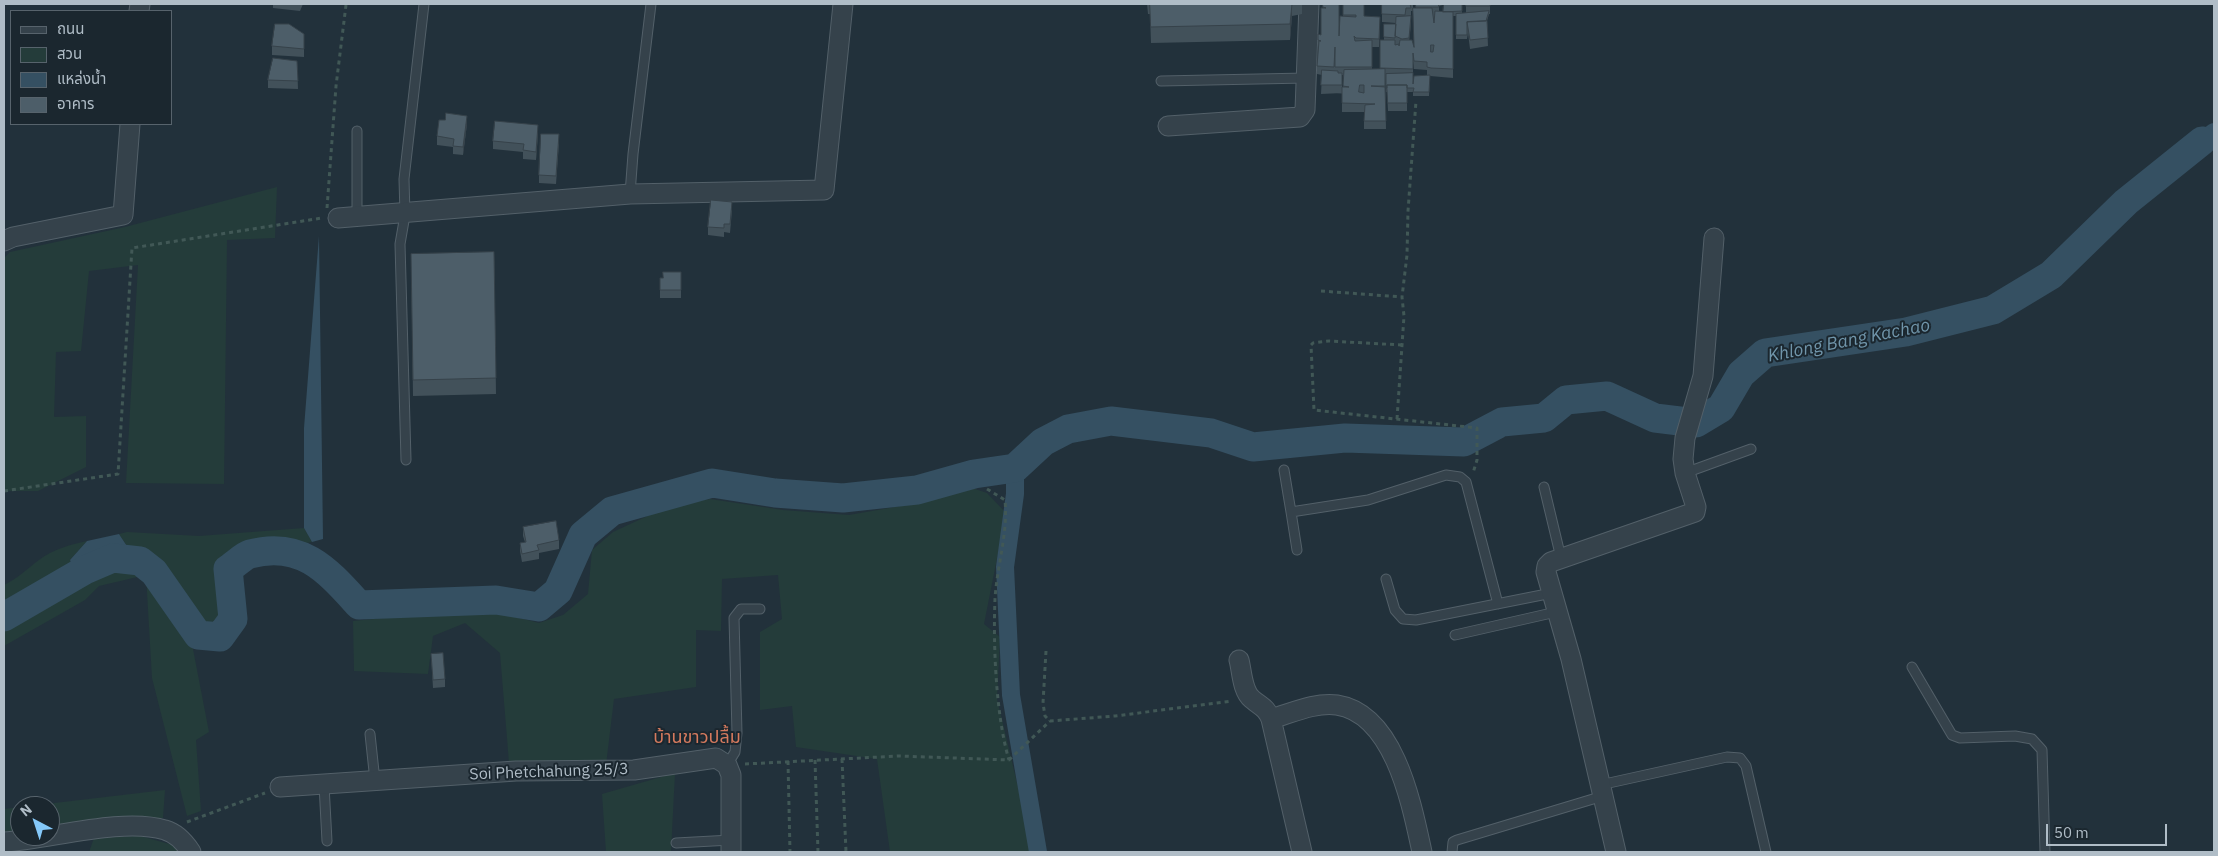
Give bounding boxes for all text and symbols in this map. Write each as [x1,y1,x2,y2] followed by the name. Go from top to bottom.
[10,10,172,125] legend
[57,19,84,38] text: ถนน
[57,44,82,63] text: สวน
[57,69,106,88] text: แหล่งน้ำ
[57,94,94,113] text: อาคาร
[1766,315,1932,367] water label: Khlong Bang Kachao
[653,727,741,749] district label: บ้านขาวปลื้ม
[469,760,629,784] street label: Soi Phetchahung 25/3
[10,796,60,846] north arrow
[16,800,36,820] text: N
[2048,814,2169,846] scale bar
[2054,823,2089,842] text: 50 m

